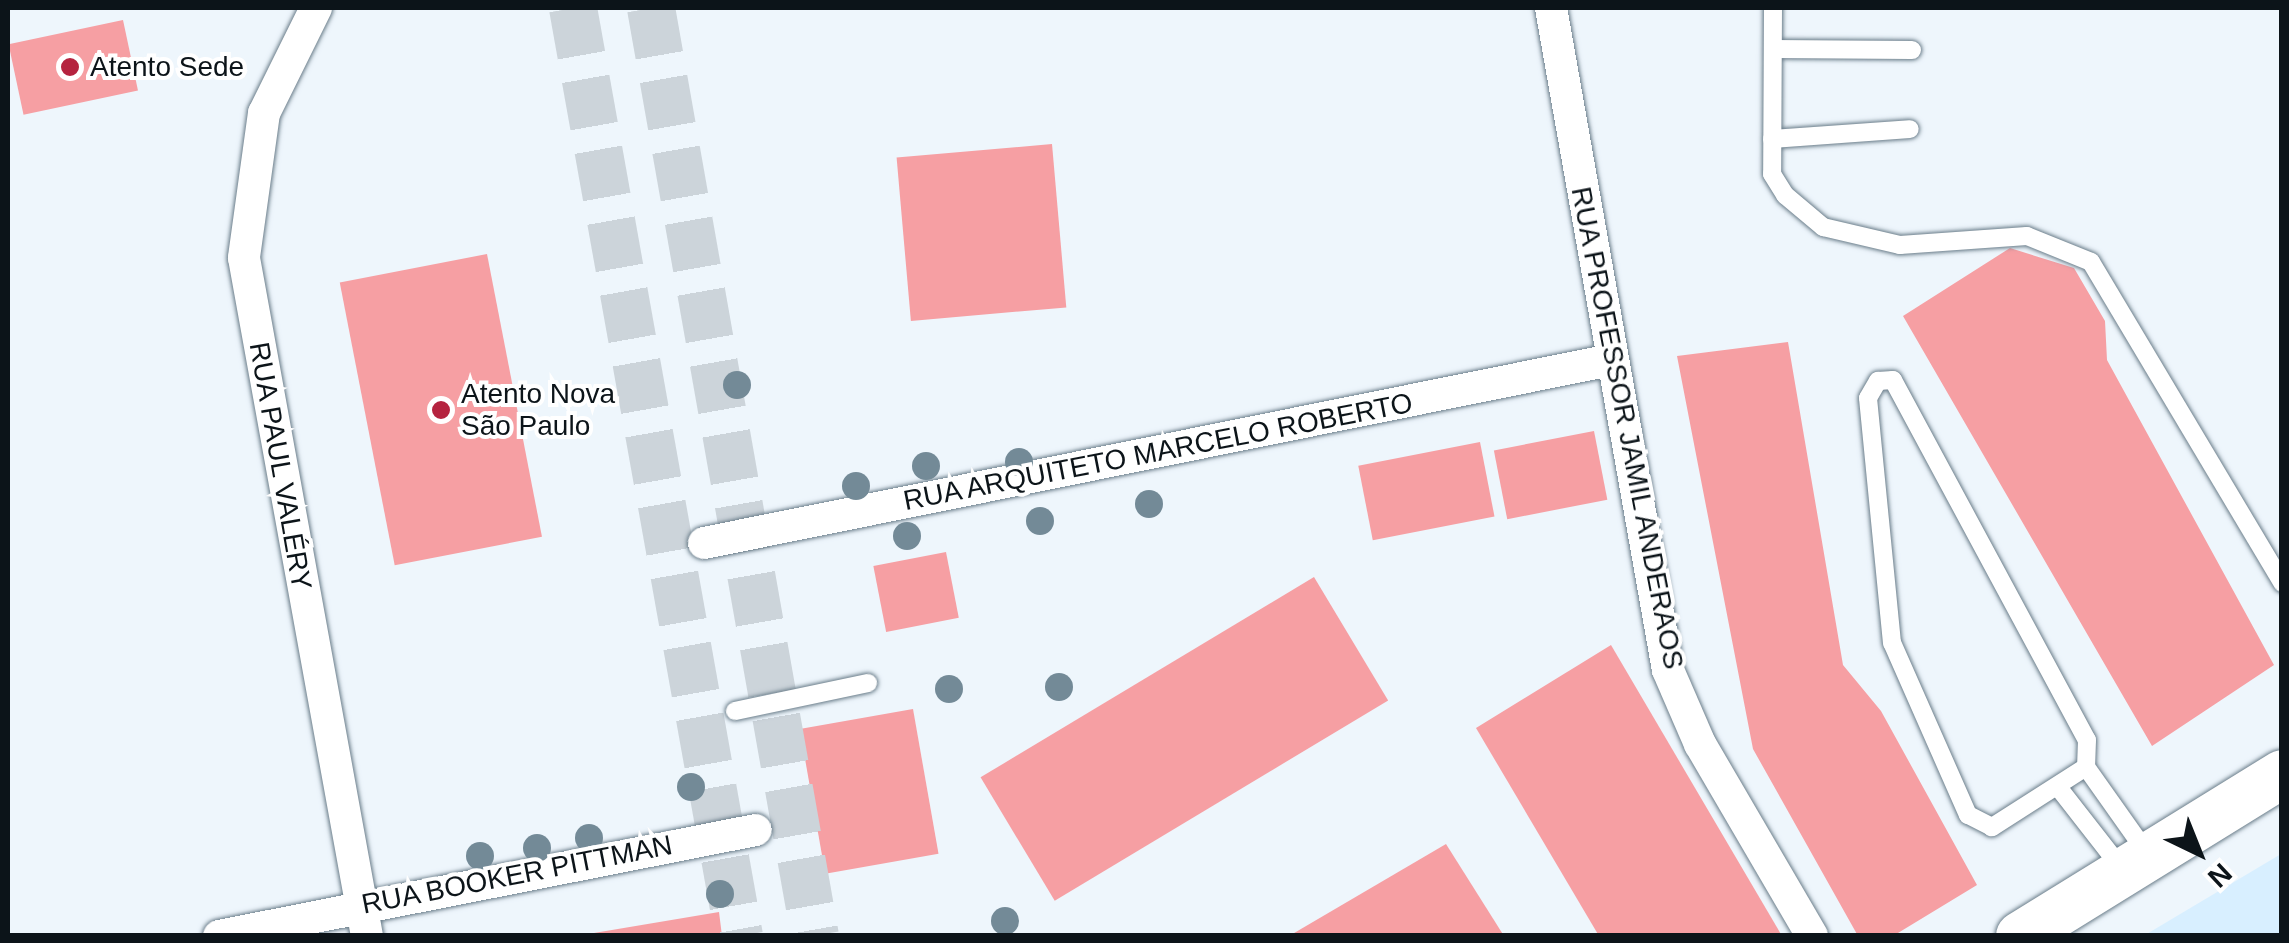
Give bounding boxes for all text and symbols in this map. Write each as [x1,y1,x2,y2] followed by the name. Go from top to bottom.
[90,50,244,84] place label: Atento Sede
[59,56,81,78] marker: Atento Sede
[1563,182,1691,674] street label: RUA PROFESSOR JAMIL ANDERAOS
[241,338,319,594] street label: RUA PAUL VALÉRY
[461,377,615,443] place label: Atento Nova São Paulo
[899,386,1417,518] street label: RUA ARQUITETO MARCELO ROBERTO
[430,399,452,421] marker: Atento Nova São Paulo
[2149,803,2249,903] north arrow
[358,828,676,922] street label: RUA BOOKER PITTMAN
[2202,857,2238,894] text: N

